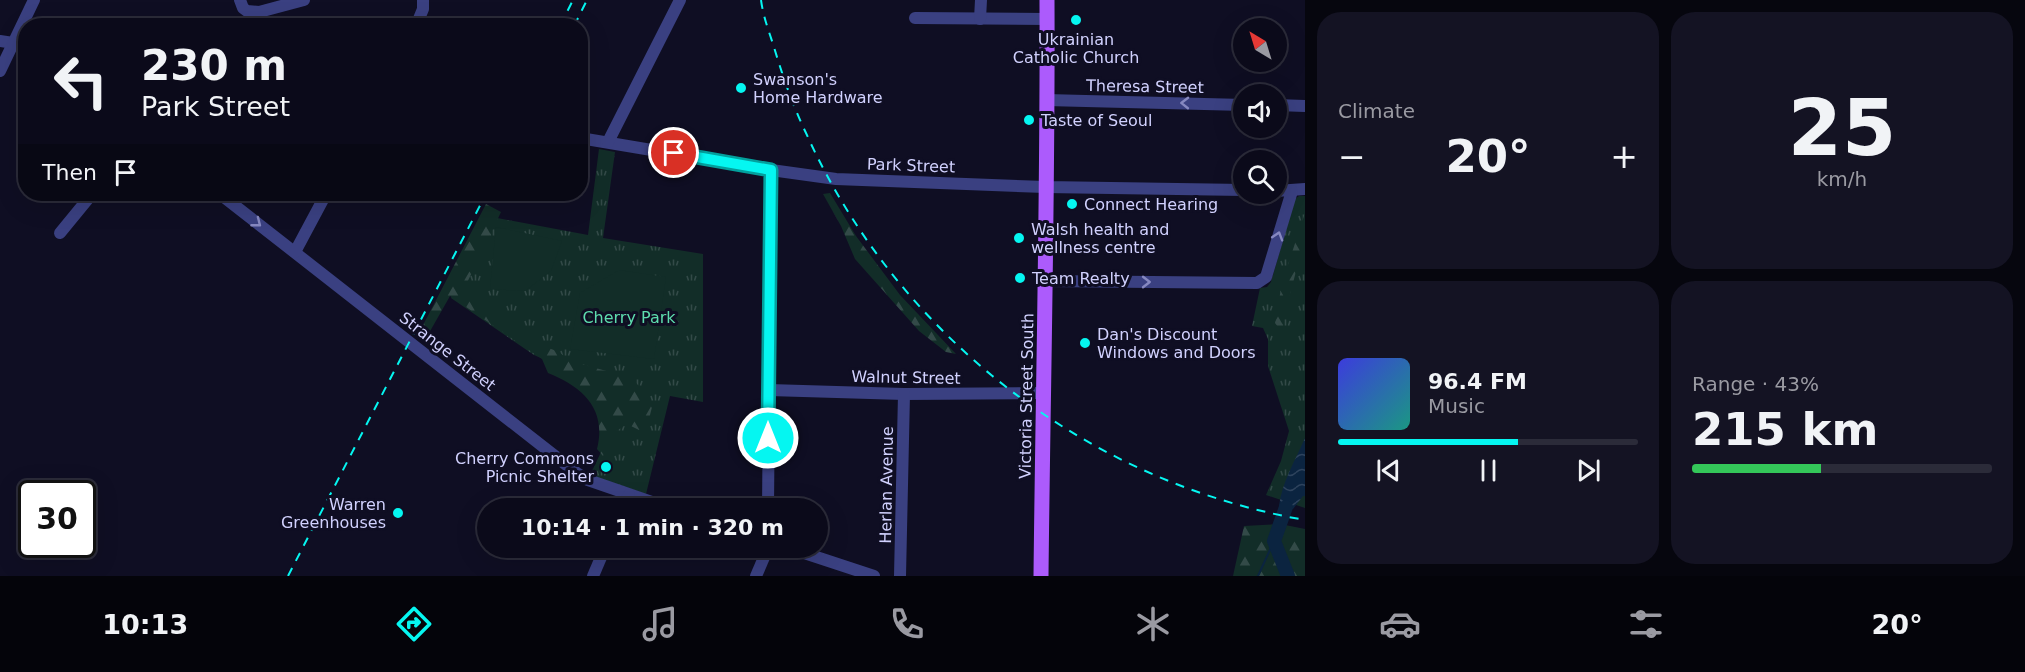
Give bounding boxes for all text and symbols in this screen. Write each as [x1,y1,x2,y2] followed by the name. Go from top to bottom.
[1069,13,1083,27] marker: Ukrainian Catholic Church
[1233,18,1287,72] north arrow
[1233,18,1287,204] map controls
[1013,30,1139,67] place label: Ukrainian Catholic Church
[141,41,287,90] text: 230 m
[42,42,120,120] icon: left
[753,70,883,107] place label: Swanson's Home Hardware
[1085,76,1204,97] street label: Theresa Street
[734,81,748,95] marker: Swanson's Home Hardware
[1788,83,1896,173] text: 25
[1233,84,1287,138] button: sound
[141,91,290,122] text: Park Street
[1181,97,1190,110] one-way arrow
[1338,99,1415,123] text: Climate
[1040,111,1152,130] place label: Taste of Seoul
[1022,113,1036,127] marker: Taste of Seoul
[648,127,699,178] pin
[1445,130,1531,183] text: 20°
[657,136,690,169] icon: arrive
[1338,137,1366,176] text: −
[1610,137,1638,176] text: +
[1233,150,1287,204] button: search
[867,154,955,177] street label: Park Street
[109,156,142,189] icon: arrive
[42,160,97,185] text: Then
[1817,167,1867,191] text: km/h
[1084,195,1218,214] place label: Connect Hearing
[1065,197,1079,211] marker: Connect Hearing
[250,215,261,226] one-way arrow
[1031,220,1169,257] place label: Walsh health and wellness centre
[1012,231,1026,245] marker: Walsh health and wellness centre
[1271,231,1283,242] one-way arrow
[1031,269,1130,288] place label: Team Realty
[1013,271,1027,285] marker: Team Realty
[1142,276,1151,288] one-way arrow
[396,308,500,395] street label: Strange Street
[582,308,676,327] park label: Cherry Park
[1016,313,1037,479] street label: Victoria Street South
[1097,325,1256,362] place label: Dan's Discount Windows and Doors
[1078,336,1092,350] marker: Dan's Discount Windows and Doors
[851,367,961,388] street label: Walnut Street
[1428,369,1527,394] text: 96.4 FM
[1692,372,1819,396] text: Range · 43%
[1428,394,1485,418] text: Music
[1692,403,1878,456] text: 215 km
[736,406,800,470] position arrow
[876,426,897,544] street label: Herlan Avenue
[455,449,594,486] place label: Cherry Commons Picnic Shelter
[1372,454,1405,487] icon: previous
[1472,454,1505,487] icon: pause
[1572,454,1605,487] icon: next
[599,460,613,474] marker: Cherry Commons Picnic Shelter
[18,480,96,558] speed limit sign: 30
[281,495,386,532] place label: Warren Greenhouses
[391,506,405,520] marker: Warren Greenhouses
[521,515,784,540] text: 10:14 · 1 min · 320 m
[393,603,435,645] icon: directions
[639,603,681,645] icon: music
[886,603,928,645] icon: phone
[1132,603,1174,645] icon: climate
[1379,603,1421,645] icon: car
[1625,603,1667,645] icon: filters
[102,609,188,640] text: 10:13
[1872,609,1923,640] text: 20°

